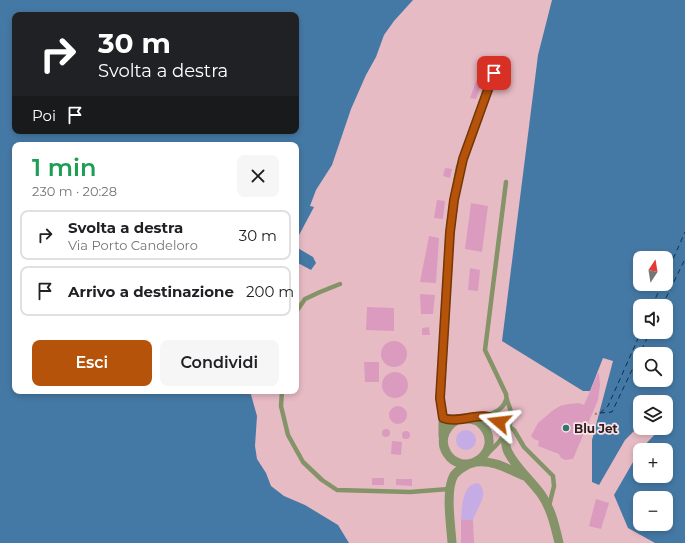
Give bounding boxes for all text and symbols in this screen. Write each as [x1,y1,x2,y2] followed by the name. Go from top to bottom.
[98,26,171,60] text: 30 m
[32,28,84,80] icon: right
[477,56,511,90] pin
[98,60,228,82] text: Svolta a destra
[483,62,505,84] icon: arrive
[64,104,86,126] icon: arrive
[32,106,56,125] text: Poi
[32,153,96,182] text: 1 min
[237,155,279,197] button: close
[32,183,117,199] text: 230 m · 20:28
[68,218,183,237] text: Svolta a destra
[34,224,56,246] icon: right
[239,226,277,245] text: 30 m
[68,237,198,253] text: Via Porto Candeloro
[633,251,673,291] north arrow
[633,251,673,531] map controls
[34,280,56,302] icon: arrive
[68,282,234,301] text: Arrivo a destinazione
[246,282,294,301] text: 200 m
[633,299,673,339] button: sound
[32,340,152,386] button: Esci
[160,340,279,386] button: Condividi
[633,347,673,387] button: search
[633,395,673,435] button: layers
[478,401,520,443] position arrow
[574,421,618,436] place label: Blu Jet
[561,423,571,433] marker: Blu Jet
[633,443,673,483] button: +
[633,491,673,531] button: −

